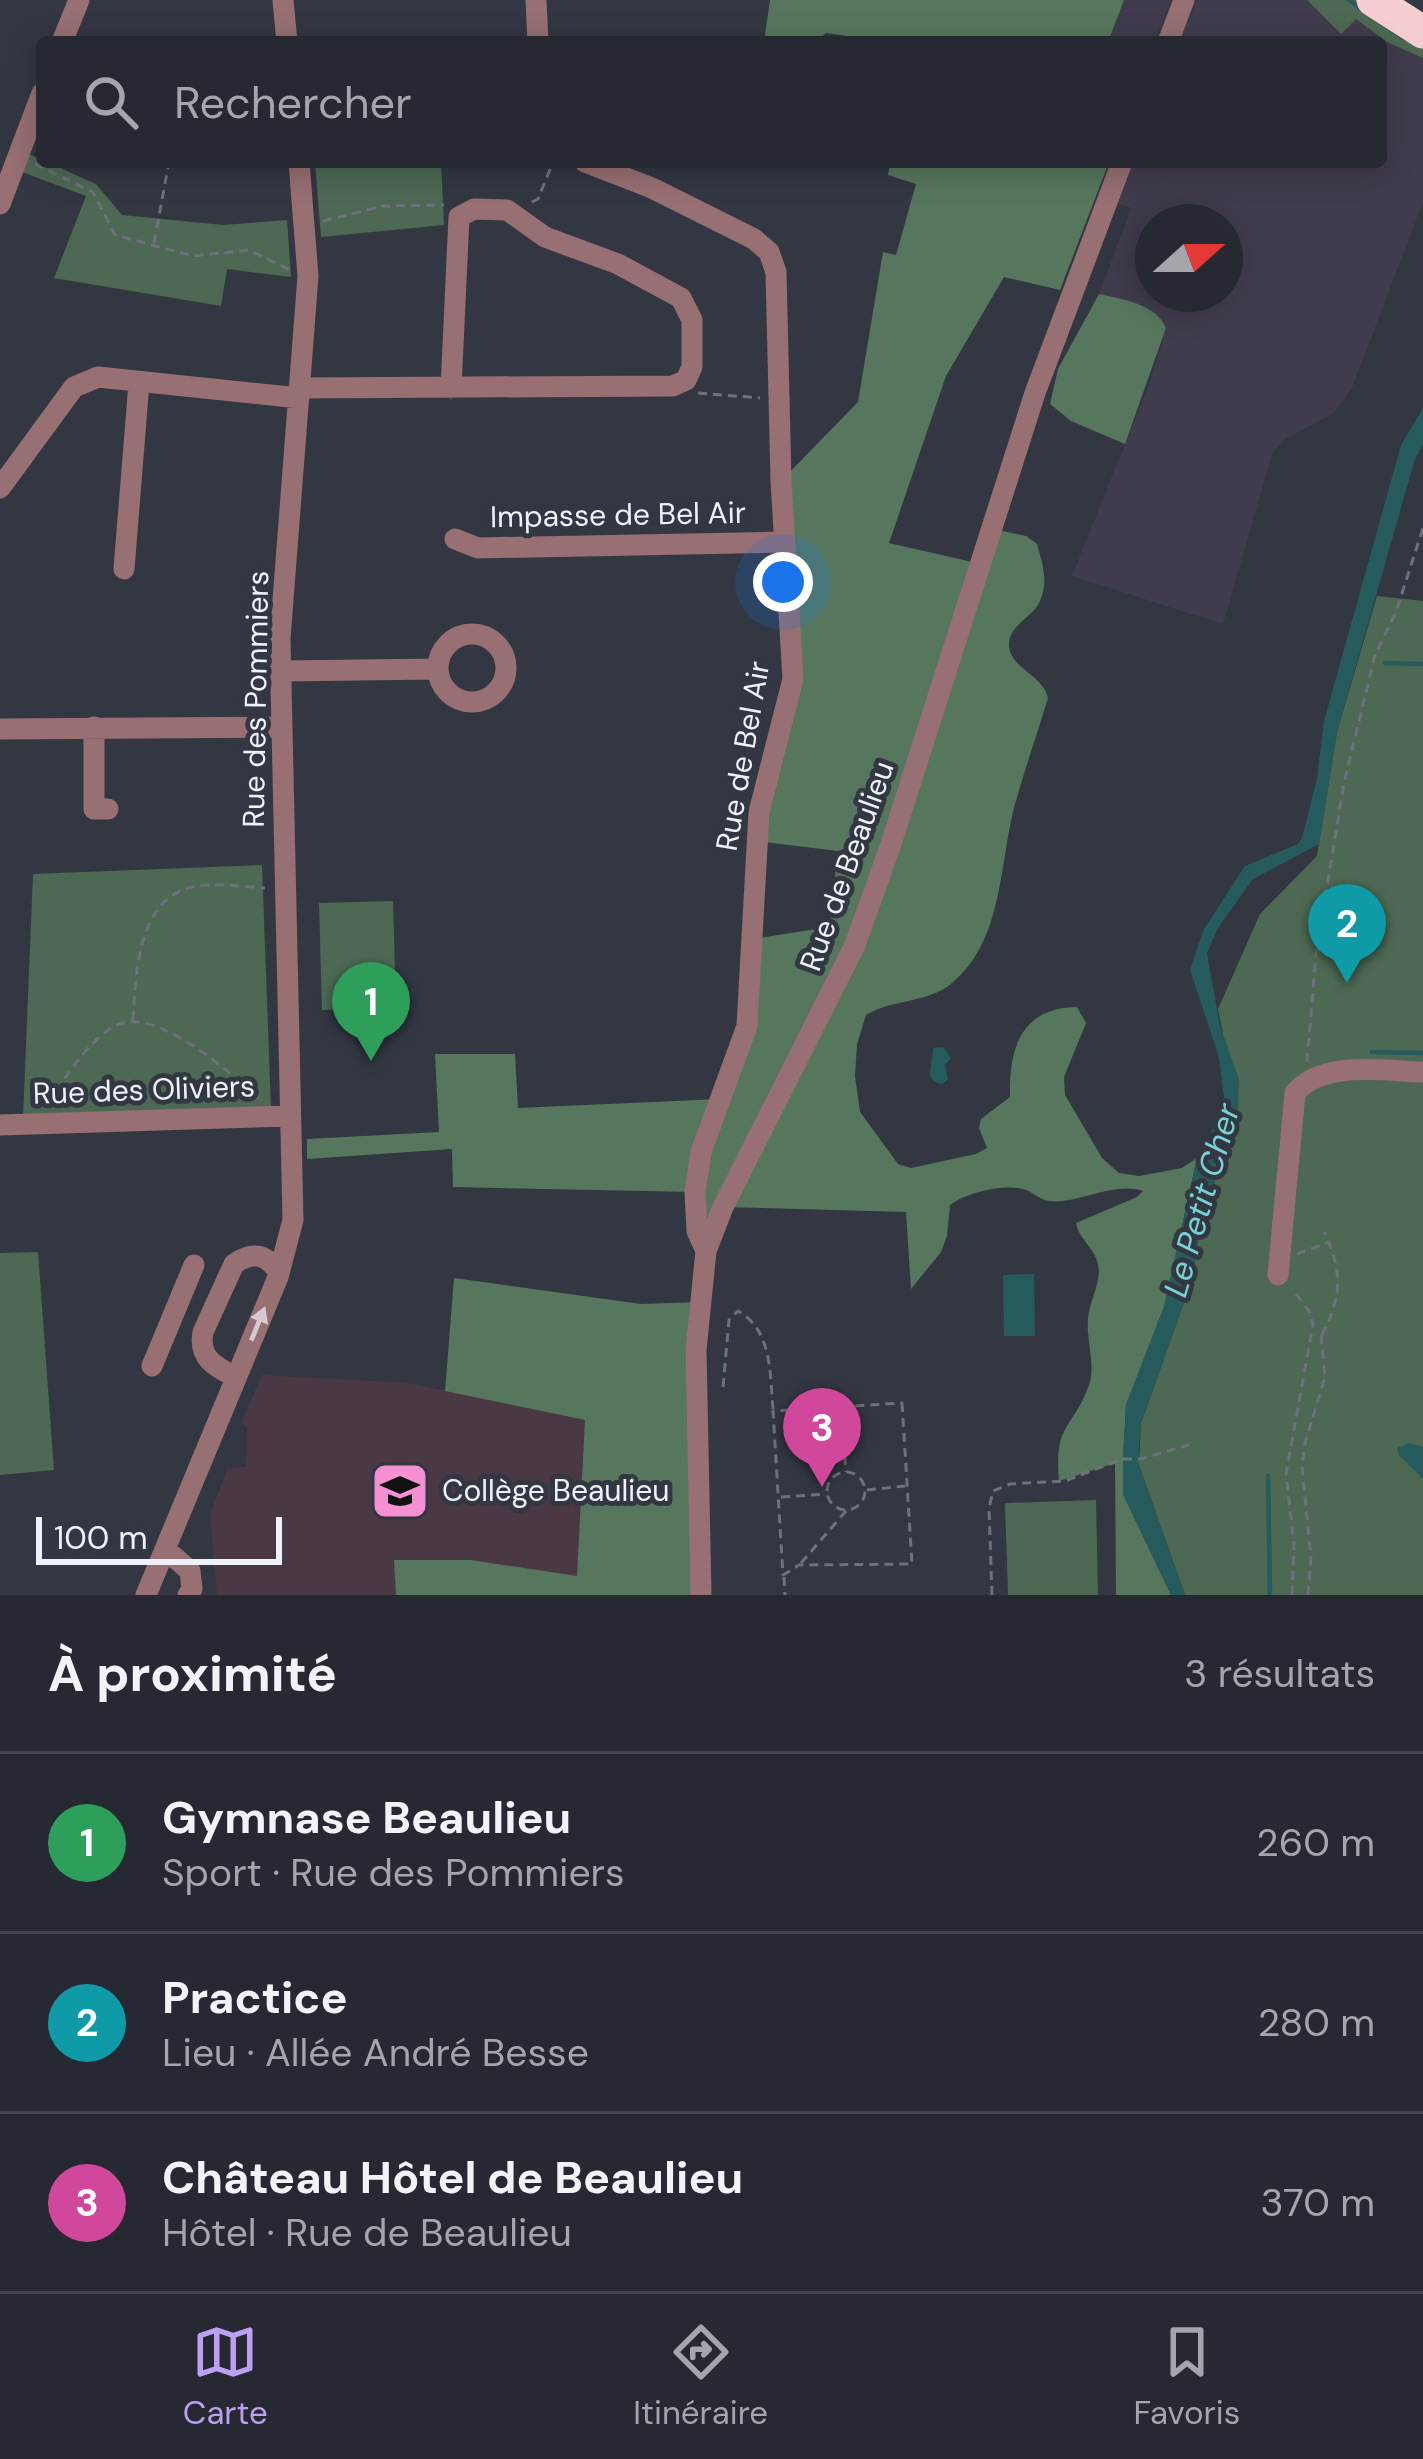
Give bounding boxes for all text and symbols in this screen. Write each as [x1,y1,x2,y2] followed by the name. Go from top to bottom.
[36,36,1387,168] search box
[78,69,144,135] icon: search
[174,73,412,132] text: Rechercher
[1135,204,1243,312] north arrow
[490,493,746,536] street label: Impasse de Bel Air
[753,552,813,612] your location
[234,570,277,828] street label: Rue des Pommiers
[707,658,778,854] street label: Rue de Bel Air
[790,755,903,976] street label: Rue de Beaulieu
[1308,884,1386,983] pin: 2
[332,962,410,1061] pin: 1
[32,1066,256,1113] street label: Rue des Oliviers
[1153,1098,1250,1302] water label: Le Petit Cher
[249,1305,268,1341] one-way arrow
[783,1388,861,1487] pin: 3
[369,1460,431,1522] school or university icon: Collège Beaulieu
[442,1471,670,1510] place label: Collège Beaulieu
[36,1511,282,1564] scale bar
[54,1516,148,1559] text: 100 m
[48,1640,337,1707] text: À proximité
[1184,1648,1375,1699] text: 3 résultats
[162,1788,571,1847] text: Gymnase Beaulieu
[80,1817,94,1868] text: 1
[1256,1817,1375,1868] text: 260 m
[162,1847,625,1898] text: Sport · Rue des Pommiers
[162,1968,348,2027] text: Practice
[76,1997,98,2048] text: 2
[1258,1997,1375,2048] text: 280 m
[162,2027,589,2078] text: Lieu · Allée André Besse
[162,2148,743,2207] text: Château Hôtel de Beaulieu
[75,2177,99,2228] text: 3
[1261,2177,1375,2228] text: 370 m
[162,2207,572,2258] text: Hôtel · Rue de Beaulieu
[183,2319,268,2434] tab: Carte
[633,2319,768,2434] tab: Itinéraire
[1134,2319,1240,2434] tab: Favoris

